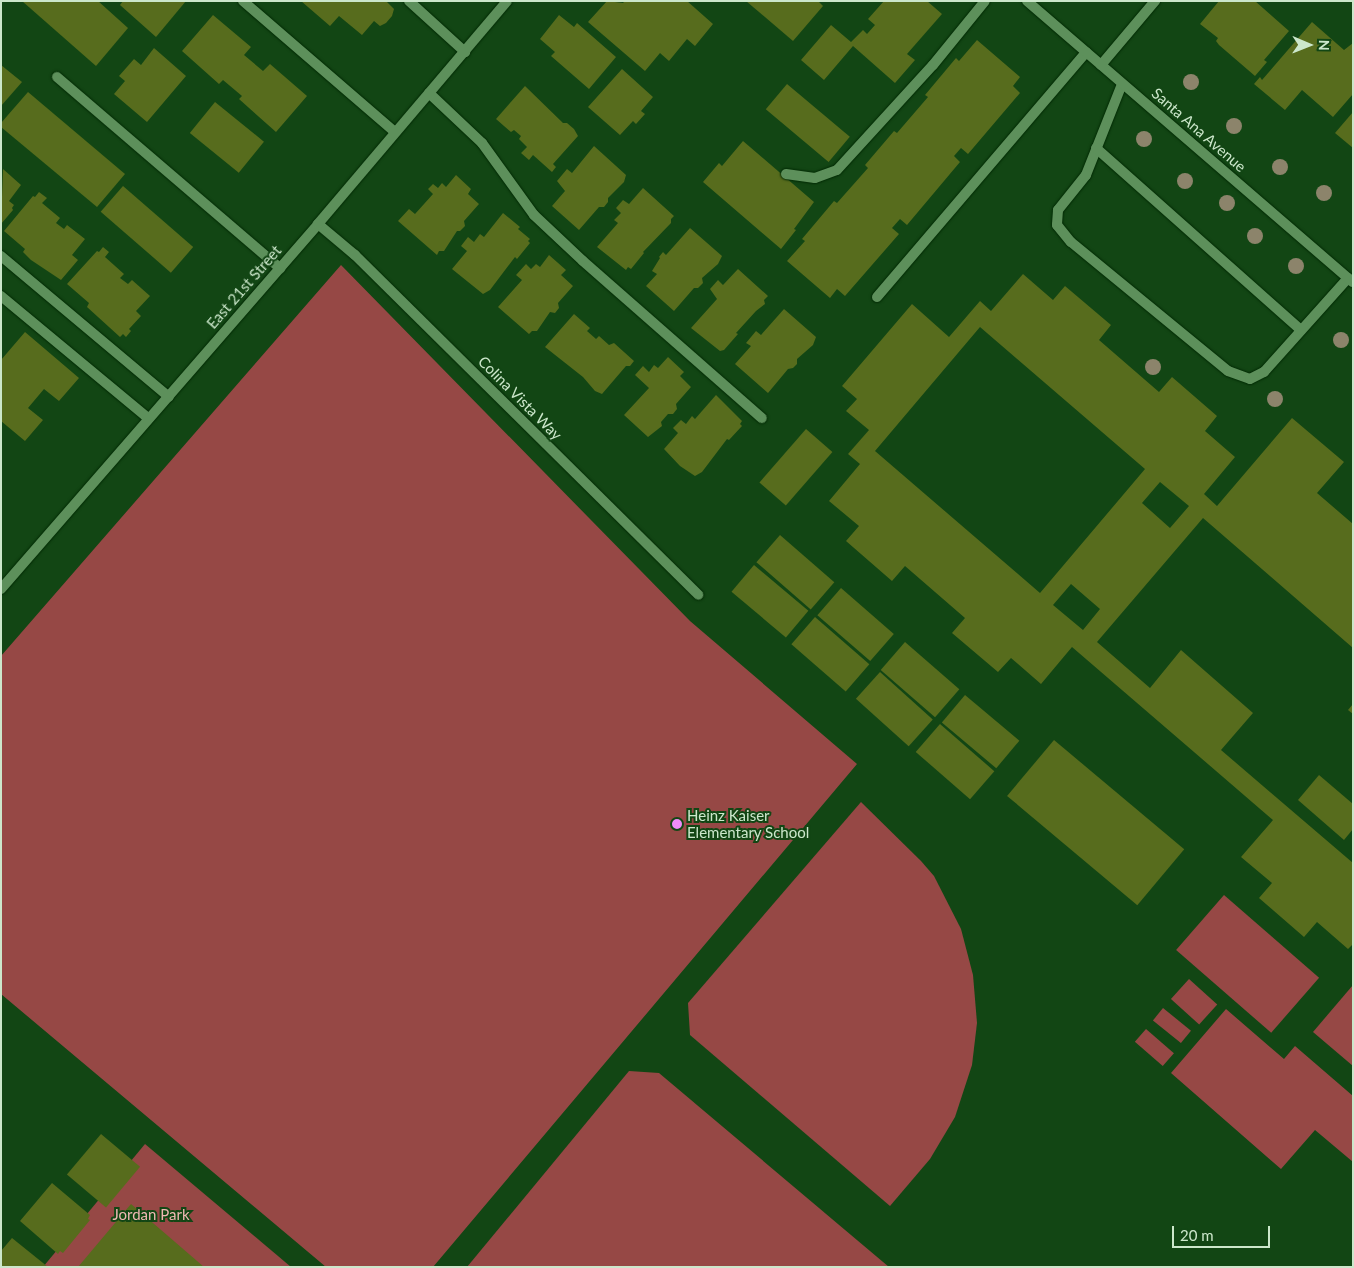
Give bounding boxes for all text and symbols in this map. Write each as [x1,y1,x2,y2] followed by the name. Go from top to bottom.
[1284,20,1334,70] north arrow
[1316,40,1333,51] text: N
[1148,84,1250,176] street label: Santa Ana Avenue
[203,242,285,332] street label: East 21st Street
[474,352,566,444] street label: Colina Vista Way
[687,806,810,841] place label: Heinz Kaiser Elementary School
[671,818,683,830] marker: Heinz Kaiser Elementary School
[112,1206,190,1224] park label: Jordan Park
[1174,1216,1272,1248] scale bar
[1180,1226,1214,1244] text: 20 m

